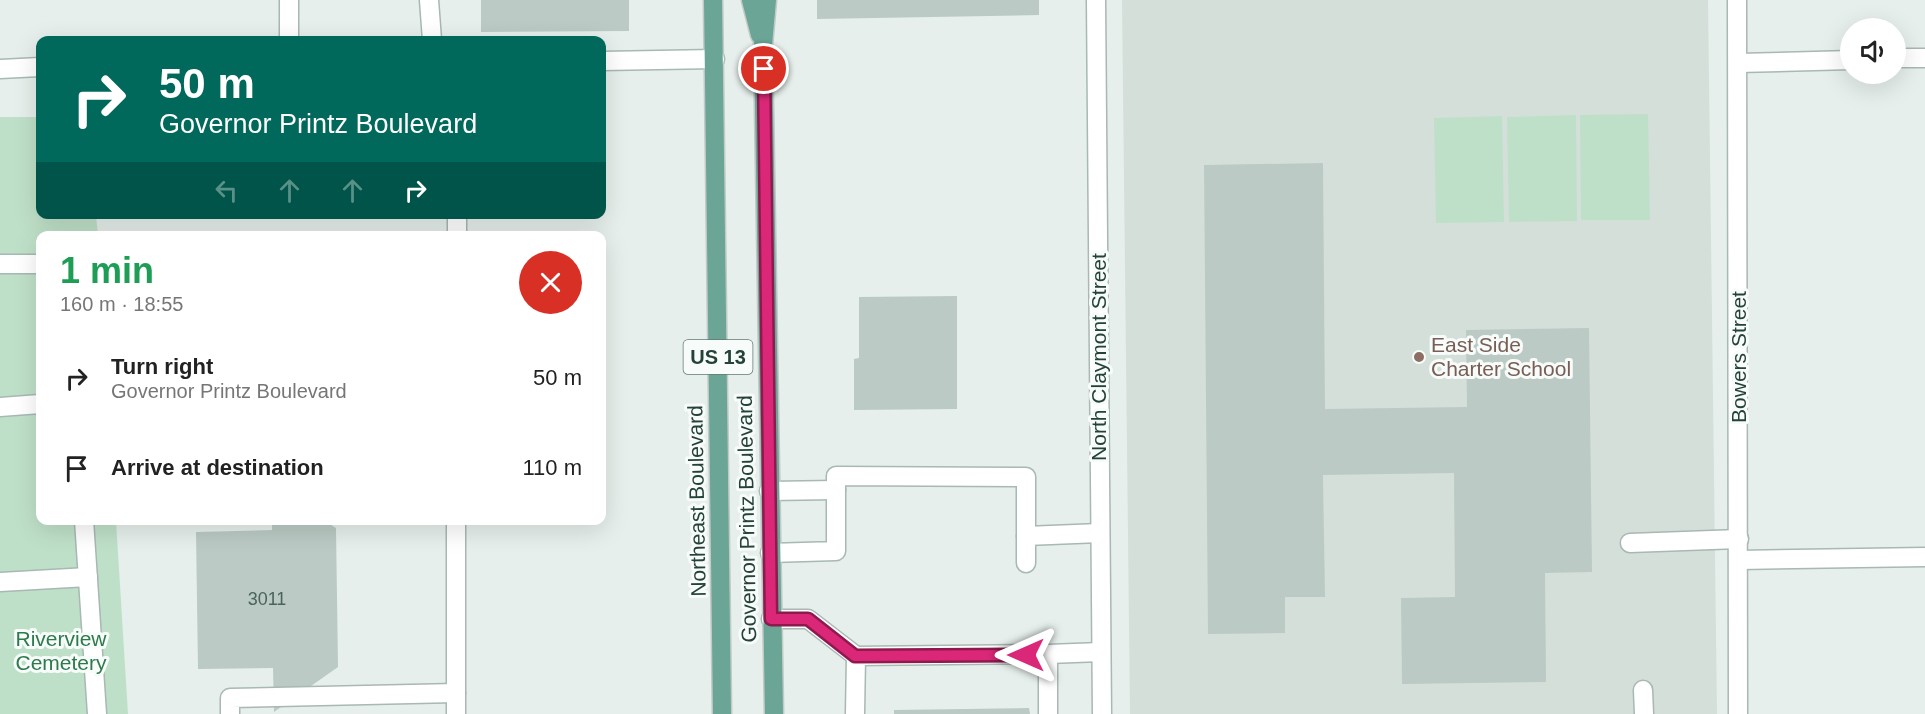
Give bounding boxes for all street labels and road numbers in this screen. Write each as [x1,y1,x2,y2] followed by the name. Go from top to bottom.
[1087,253,1110,461] street label: North Claymont Street
[1727,291,1750,423] street label: Bowers Street
[684,340,752,374] road number: US 13
[733,395,760,643] street label: Governor Printz Boulevard
[683,405,710,597] street label: Northeast Boulevard

